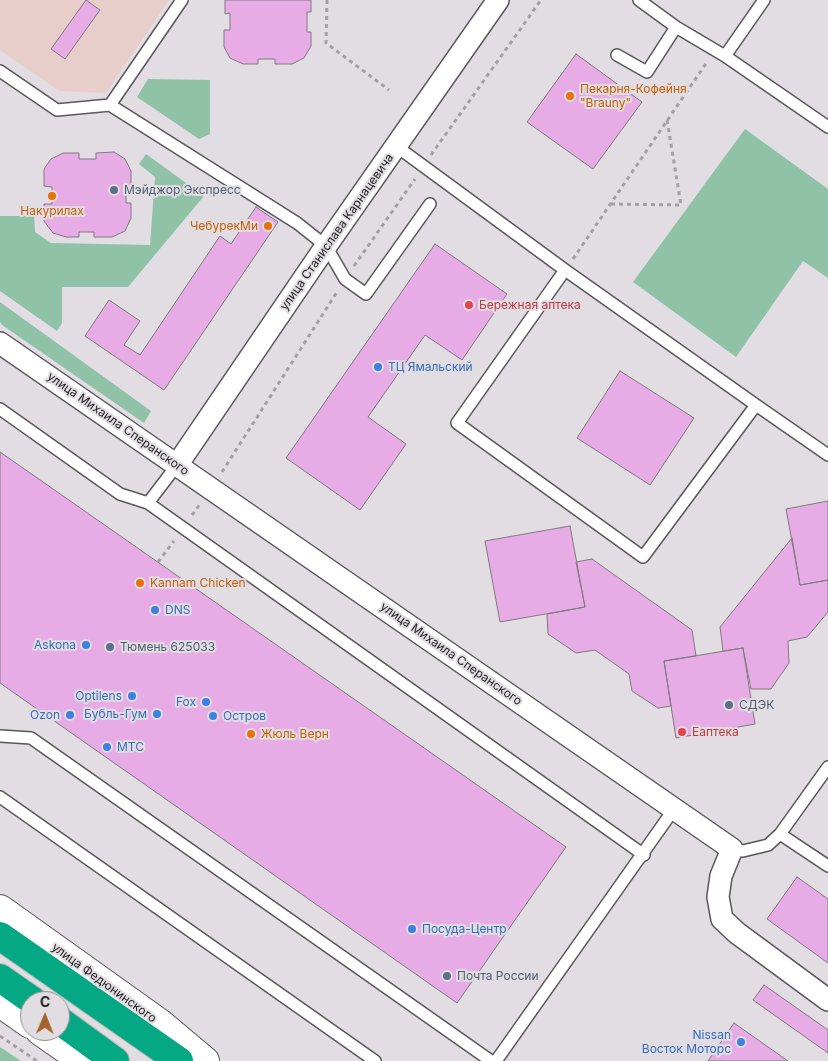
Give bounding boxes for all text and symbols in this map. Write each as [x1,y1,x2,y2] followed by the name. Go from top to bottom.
[580,82,687,110] place label: Пекарня-Кофейня "Brauny"
[564,90,576,102] marker: Пекарня-Кофейня "Brauny"
[277,151,397,313] street label: улица Станислава Карнацевича
[124,183,241,197] place label: Мэйджор Экспресс
[108,184,120,196] marker: Мэйджор Экспресс
[46,190,58,202] marker: Накурилах
[20,204,84,218] place label: Накурилах
[190,219,258,233] place label: ЧебурекМи
[262,220,274,232] marker: ЧебурекМи
[479,298,581,312] place label: Бережная аптека
[463,299,475,311] marker: Бережная аптека
[388,360,473,374] place label: ТЦ Ямальский
[372,361,384,373] marker: ТЦ Ямальский
[44,370,192,478] street label: улица Михаила Сперанского
[150,576,246,590] place label: Kannam Chicken
[134,577,146,589] marker: Kannam Chicken
[377,600,525,708] street label: улица Михаила Сперанского
[165,603,190,617] place label: DNS
[149,604,161,616] marker: DNS
[34,638,76,652] place label: Askona
[80,639,92,651] marker: Askona
[120,640,215,654] place label: Тюмень 625033
[104,641,116,653] marker: Тюмень 625033
[75,689,122,703] place label: Optilens
[126,690,138,702] marker: Optilens
[176,695,196,709] place label: Fox
[200,696,212,708] marker: Fox
[739,698,774,712] place label: СДЭК
[723,699,735,711] marker: СДЭК
[84,707,147,721] place label: Бубль-Гум
[30,708,60,722] place label: Ozon
[151,708,163,720] marker: Бубль-Гум
[64,709,76,721] marker: Ozon
[223,709,266,723] place label: Остров
[207,710,219,722] marker: Остров
[692,725,739,739] place label: Еаптека
[676,726,688,738] marker: Еаптека
[261,727,329,741] place label: Жюль Верн
[245,728,257,740] marker: Жюль Верн
[117,740,144,754] place label: МТС
[101,741,113,753] marker: МТС
[422,922,507,936] place label: Посуда-Центр
[406,923,418,935] marker: Посуда-Центр
[49,940,159,1026] street label: улица Федюнинского
[457,969,539,983] place label: Почта России
[441,970,453,982] marker: Почта России
[20,991,70,1041] north arrow
[40,993,51,1010] text: С
[642,1028,731,1056] place label: Nissan Восток Моторс
[735,1036,747,1048] marker: Nissan Восток Моторс

